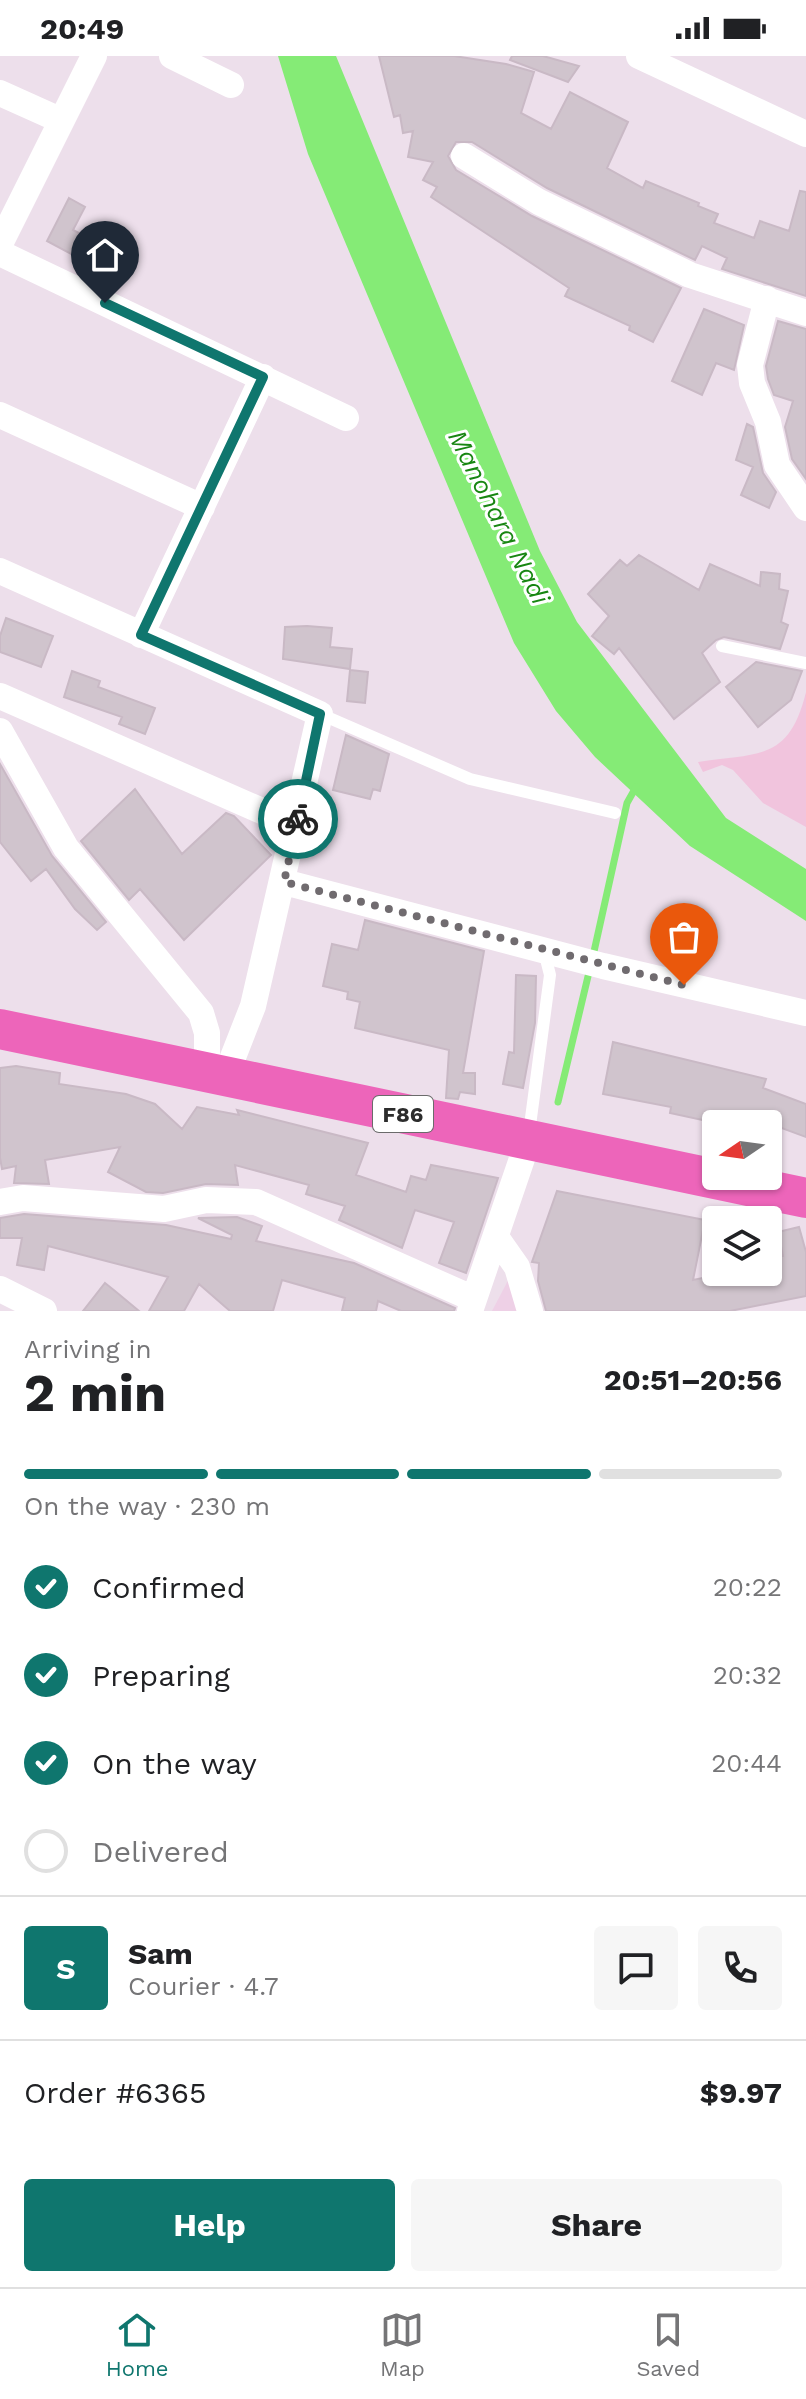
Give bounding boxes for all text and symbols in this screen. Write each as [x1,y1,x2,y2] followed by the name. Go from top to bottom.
[40,11,124,46] text: 20:49
[71,221,139,303] pin
[83,233,127,277] icon: home
[442,425,556,610] water label: Manohara Nadi
[258,779,338,859] courier
[276,797,320,841] icon: bike
[650,903,718,985] pin
[662,915,706,959] icon: bag
[373,1096,433,1132] road number: F86
[702,1110,782,1190] north arrow
[702,1110,782,1286] map controls
[702,1206,782,1286] button: layers
[24,1334,152,1364] text: Arriving in
[604,1362,782,1397] text: 20:51–20:56
[24,1363,166,1424] text: 2 min
[24,1491,270,1521] text: On the way · 230 m
[24,1565,68,1609] icon: check
[92,1570,246,1605] text: Confirmed
[713,1572,782,1602] text: 20:22
[24,1653,68,1697] icon: check
[92,1658,230,1693] text: Preparing
[713,1660,782,1690] text: 20:32
[24,1741,68,1785] icon: check
[92,1746,257,1781] text: On the way
[711,1748,782,1778] text: 20:44
[92,1834,229,1869] text: Delivered
[594,1926,678,2010] button: chat
[698,1926,782,2010] button: phone
[128,1936,193,1971] text: Sam
[56,1951,76,1986] text: S
[128,1971,278,2001] text: Courier · 4.7
[24,2075,207,2110] text: Order #6365
[700,2075,782,2110] text: $9.97
[24,2179,395,2271] button: Help
[411,2179,782,2271] button: Share
[106,2308,169,2381] tab: Home
[380,2308,425,2381] tab: Map
[636,2308,700,2381] tab: Saved

